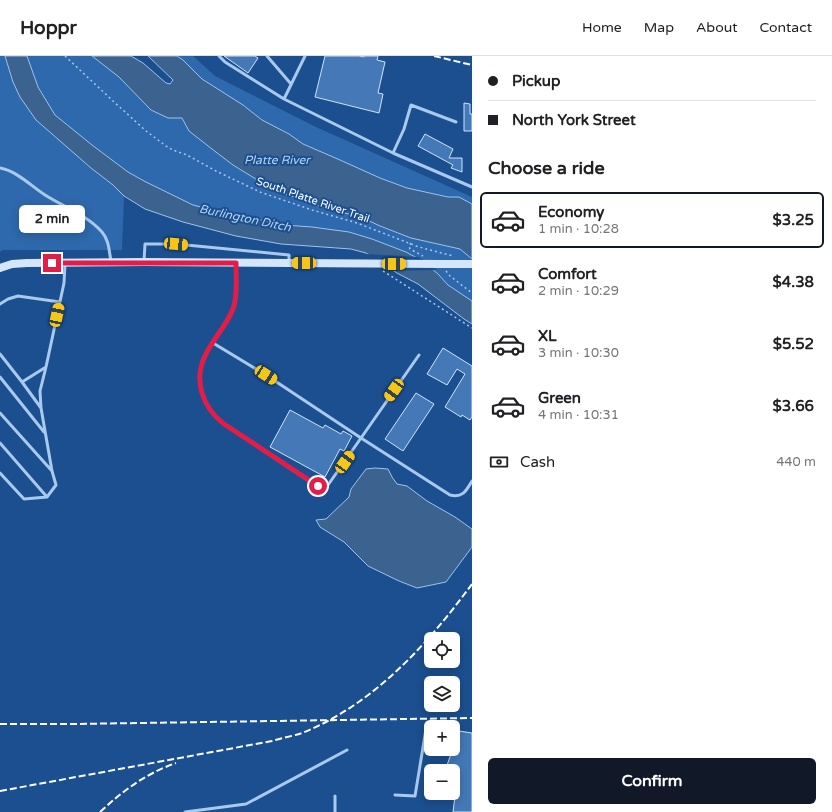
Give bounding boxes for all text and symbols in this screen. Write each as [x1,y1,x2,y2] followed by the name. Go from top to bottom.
[20,17,77,39] text: Hoppr
[582,19,622,36] text: Home
[644,19,674,36] text: Map
[696,19,738,36] text: About
[760,19,812,36] text: Contact
[512,72,560,90] text: Pickup
[512,111,636,129] text: North York Street
[244,153,311,167] water label: Platte River
[488,157,605,179] text: Choose a ride
[255,174,371,226] street label: South Platte River Trail
[198,201,293,235] water label: Burlington Ditch
[490,202,526,238] icon: car
[538,203,604,221] text: Economy
[19,205,85,233] callout: 2 min
[35,211,69,227] text: 2 min
[773,211,814,229] text: $3.25
[538,221,619,237] text: 1 min · 10:28
[164,237,188,251] car
[43,254,61,272] route end
[292,257,316,269] car
[382,258,406,270] car
[490,264,526,300] icon: car
[538,265,597,283] text: Comfort
[773,273,814,291] text: $4.38
[538,283,619,299] text: 2 min · 10:29
[49,302,65,328] car
[490,326,526,362] icon: car
[538,327,557,345] text: XL
[773,335,814,353] text: $5.52
[538,345,619,361] text: 3 min · 10:30
[253,363,279,387] car
[382,377,406,403] car
[490,388,526,424] icon: car
[538,389,581,407] text: Green
[773,397,814,415] text: $3.66
[538,407,619,423] text: 4 min · 10:31
[333,449,357,475] car
[488,451,510,473] icon: cash
[520,453,555,471] text: Cash
[776,454,816,470] text: 440 m
[309,477,327,495] route start
[424,632,460,800] map controls
[424,632,460,668] button: locate
[424,676,460,712] button: layers
[424,720,460,756] button: +
[488,758,816,804] button: Confirm
[424,764,460,800] button: −

